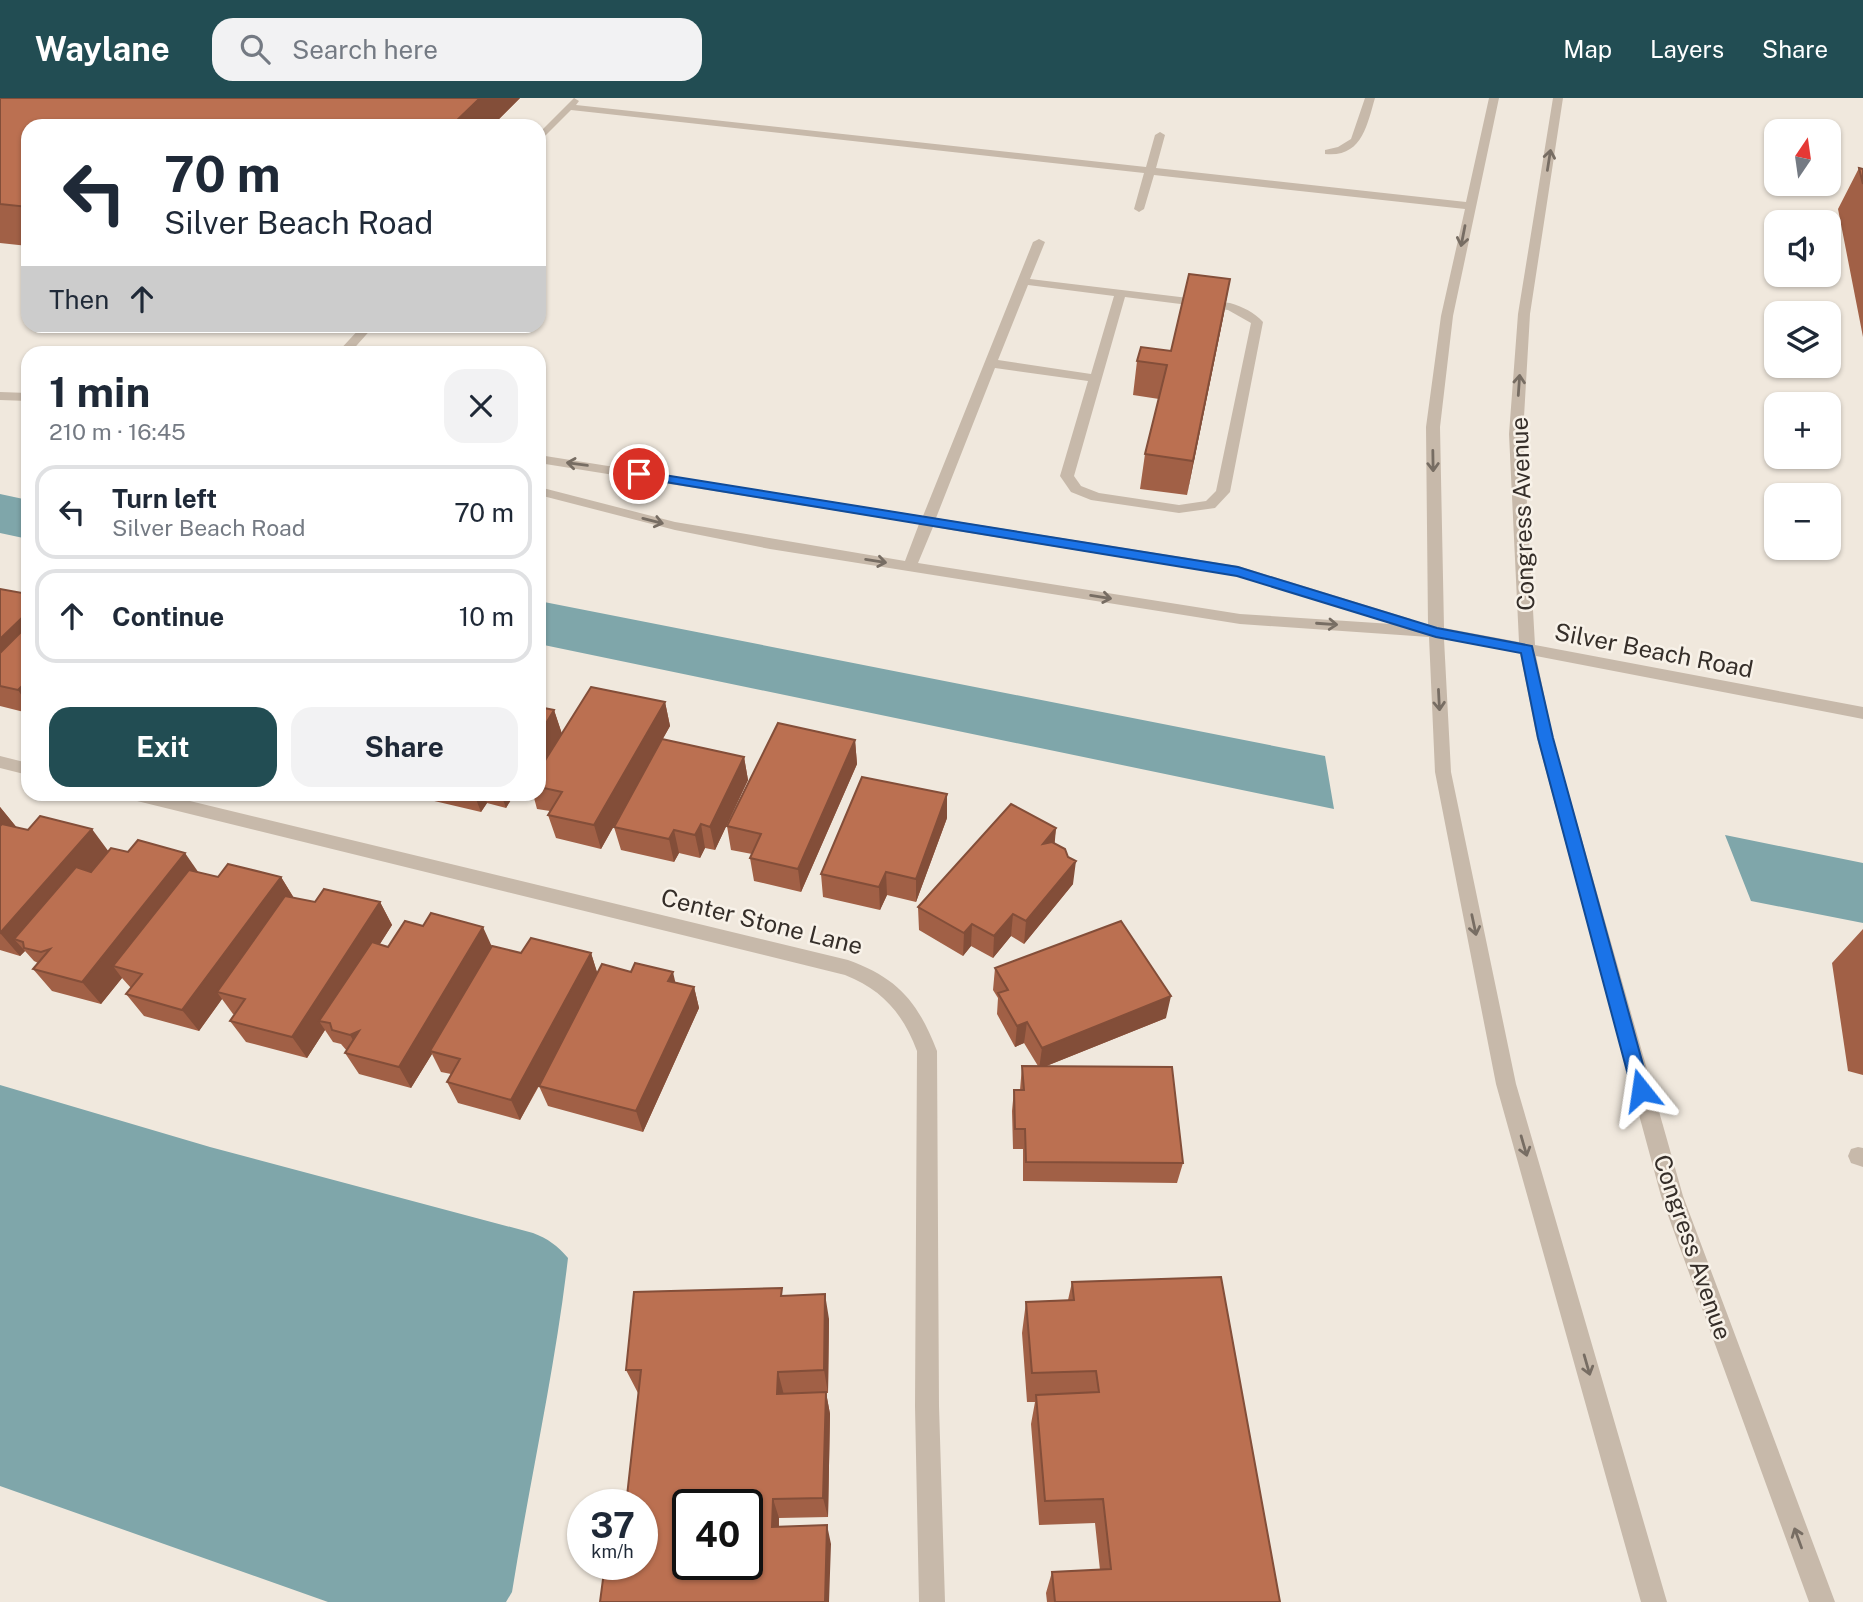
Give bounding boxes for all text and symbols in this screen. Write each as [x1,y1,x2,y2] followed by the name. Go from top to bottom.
[212,18,702,81] search box
[35,30,170,68] text: Waylane
[236,30,274,68] icon: search
[292,34,438,65] text: Search here
[1563,35,1612,63] text: Map
[1650,35,1724,63] text: Layers
[1762,35,1828,63] text: Share
[1764,119,1841,196] north arrow
[1764,119,1841,560] map controls
[164,145,281,203] text: 70 m
[49,147,140,238] icon: left
[1543,149,1556,172] one-way arrow
[164,204,433,241] text: Silver Beach Road
[1764,210,1841,287] button: sound
[1456,224,1470,247] one-way arrow
[123,280,161,318] icon: ahead
[49,284,109,315] text: Then
[1764,301,1841,378] button: layers
[49,367,150,416] text: 1 min
[444,369,518,443] button: close
[1513,374,1526,397] one-way arrow
[1764,392,1841,469] button: +
[1505,417,1539,611] street label: Congress Avenue
[49,418,186,445] text: 210 m · 16:45
[609,444,669,504] pin
[1426,449,1440,472] one-way arrow
[620,455,658,493] icon: arrive
[566,457,589,470] one-way arrow
[112,483,217,514] text: Turn left
[1764,483,1841,560] button: −
[53,493,91,531] icon: left
[454,497,514,528] text: 70 m
[112,514,306,541] text: Silver Beach Road
[641,515,663,528] one-way arrow
[864,555,887,568] one-way arrow
[1089,591,1112,604] one-way arrow
[53,597,91,635] icon: ahead
[112,601,224,632] text: Continue
[459,601,514,632] text: 10 m
[1552,617,1756,683] street label: Silver Beach Road
[1315,618,1338,631] one-way arrow
[1433,688,1446,711] one-way arrow
[49,707,277,787] button: Exit
[291,707,518,787] button: Share
[658,882,866,960] street label: Center Stone Lane
[1467,913,1481,936] one-way arrow
[1604,1053,1678,1127] position arrow
[1518,1134,1531,1157] one-way arrow
[1648,1151,1738,1343] street label: Congress Avenue
[1581,1354,1594,1376] one-way arrow
[672,1489,763,1580] speed limit sign: 40
[590,1505,635,1546] text: 37
[1791,1527,1803,1549] one-way arrow
[591,1541,634,1562] text: km/h

